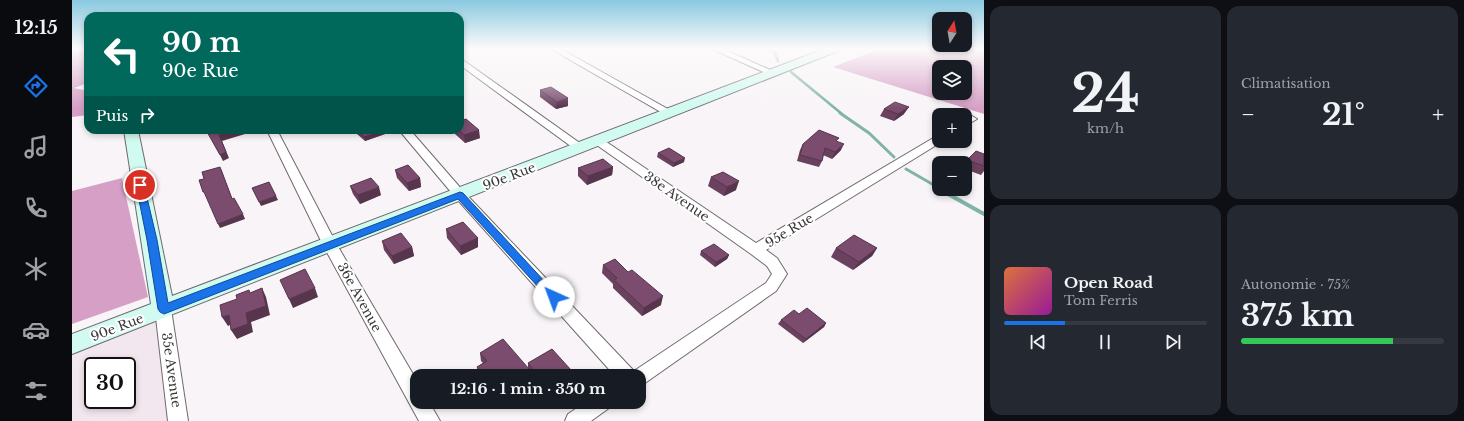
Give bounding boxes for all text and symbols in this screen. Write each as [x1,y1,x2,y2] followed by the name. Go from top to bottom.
[932,12,972,52] north arrow
[932,12,972,196] map controls
[14,17,58,39] text: 12:15
[162,25,240,60] text: 90 m
[96,28,148,80] icon: left
[162,60,238,82] text: 90e Rue
[932,60,972,100] button: layers
[1071,62,1140,126] text: 24
[22,72,50,100] icon: directions
[1241,75,1331,92] text: Climatisation
[1322,96,1365,133] text: 21°
[1241,101,1255,128] text: −
[1432,101,1444,128] text: +
[136,104,158,126] icon: right
[96,106,128,125] text: Puis
[932,108,972,148] button: +
[1087,120,1124,137] text: km/h
[22,133,50,161] icon: music
[932,156,972,196] button: −
[480,159,538,194] street label: 90e Rue
[123,168,157,202] pin
[641,168,713,225] street label: 38e Avenue
[129,174,151,196] icon: arrive
[22,194,50,222] icon: phone
[762,209,816,251] street label: 95e Rue
[22,255,50,283] icon: climate
[334,260,386,335] street label: 36e Avenue
[1064,273,1153,292] text: Open Road
[533,276,575,318] position arrow
[1241,276,1350,293] text: Autonomie · 75%
[1064,292,1138,309] text: Tom Ferris
[1241,297,1354,334] text: 375 km
[88,310,146,345] street label: 90e Rue
[22,316,50,344] icon: car
[158,331,185,409] street label: 35e Avenue
[1027,331,1049,353] icon: previous
[1094,331,1116,353] icon: pause
[1162,331,1184,353] icon: next
[84,357,136,409] speed limit sign: 30
[22,377,50,405] icon: filters
[450,379,606,398] text: 12:16 · 1 min · 350 m

